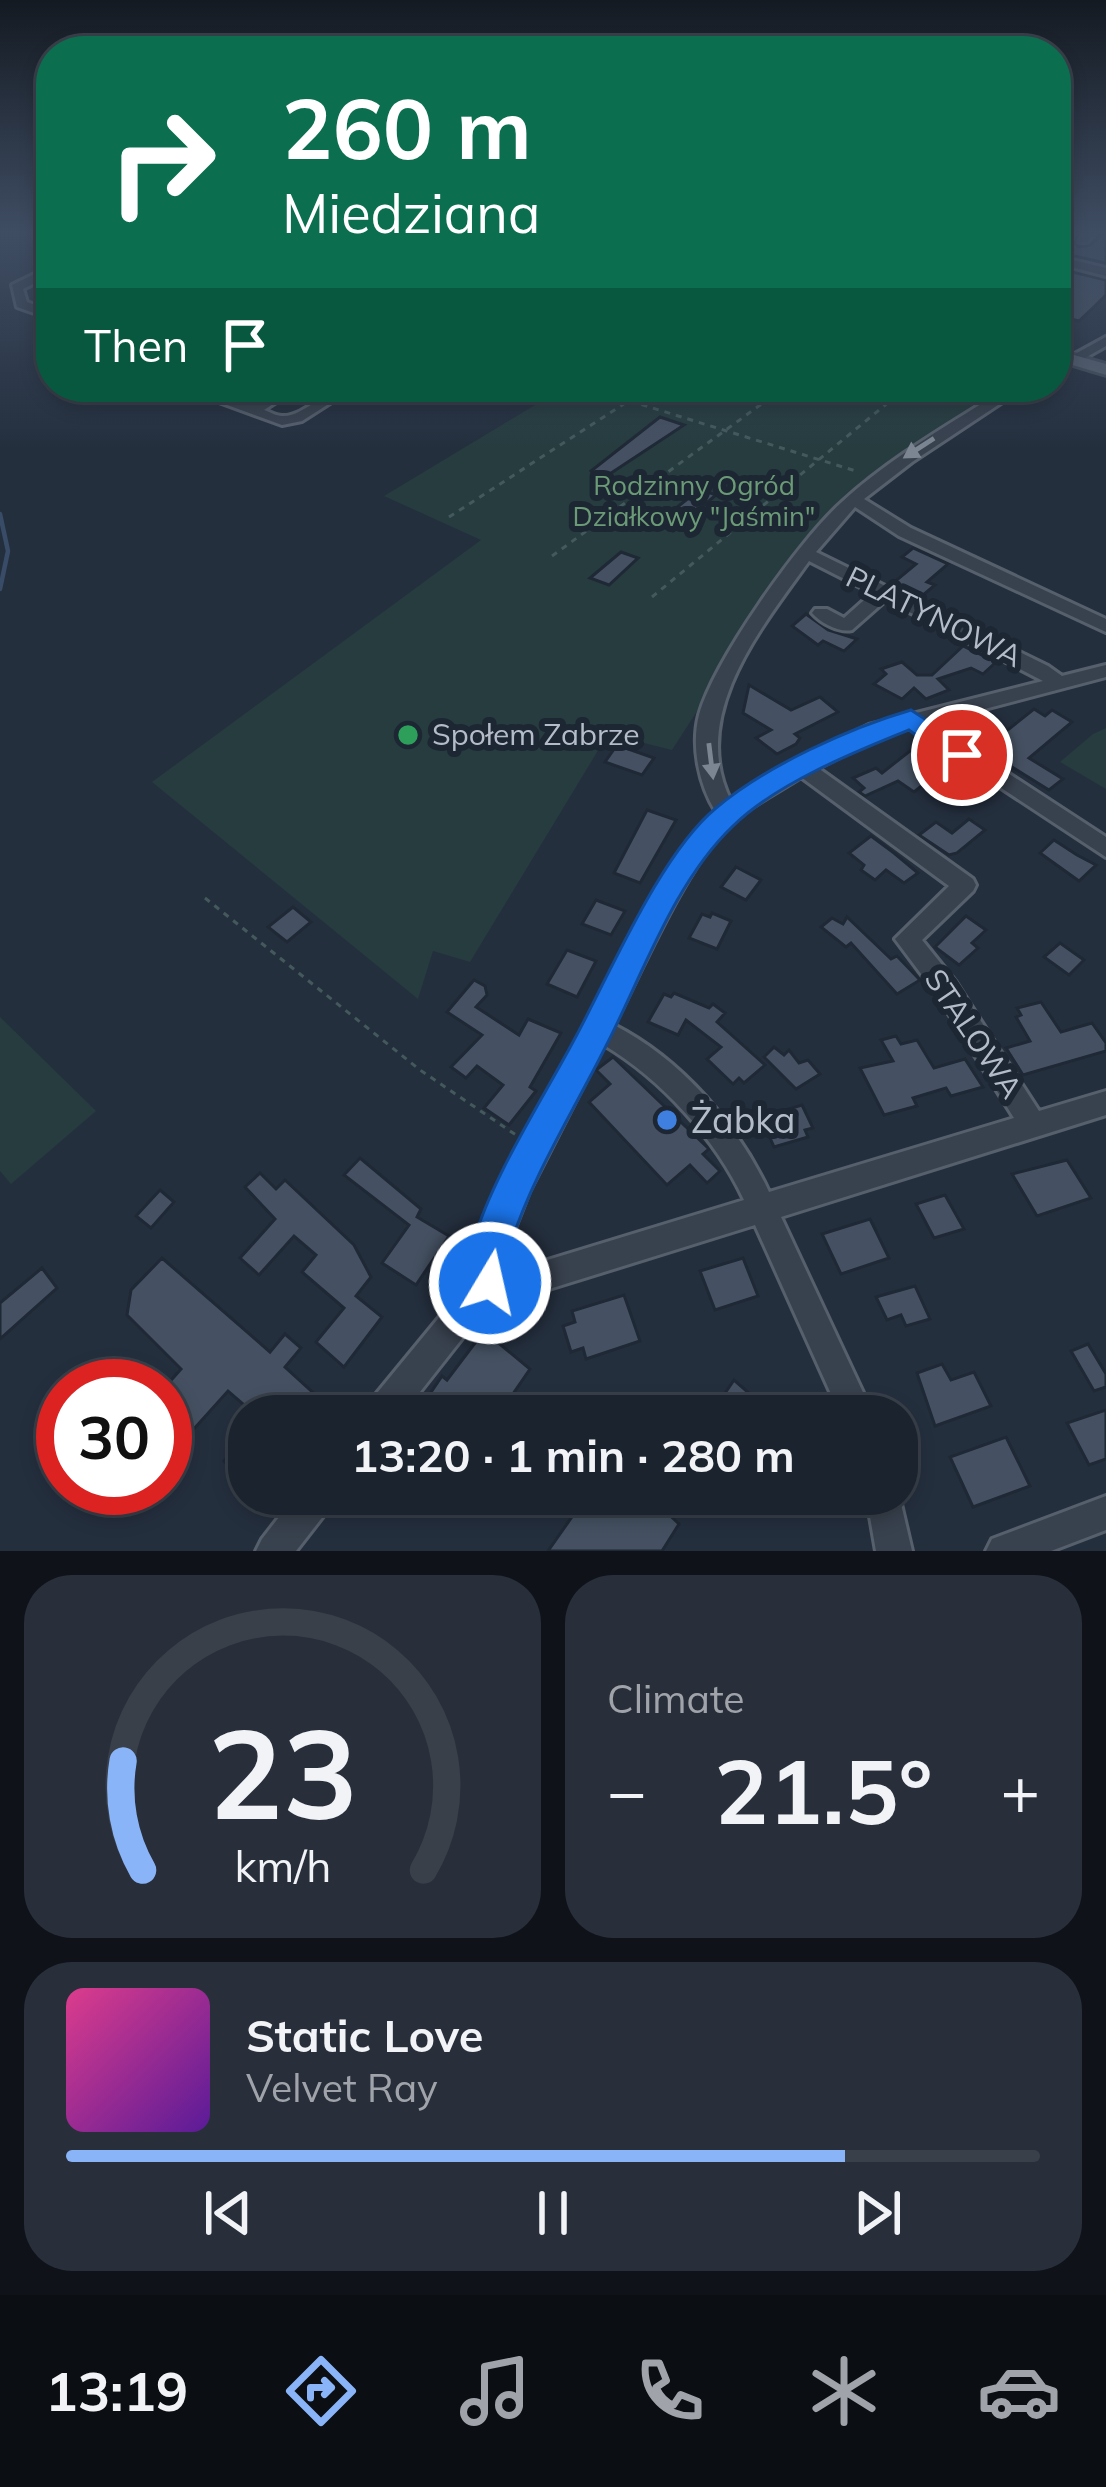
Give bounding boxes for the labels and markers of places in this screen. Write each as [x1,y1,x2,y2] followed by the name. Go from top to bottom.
[911,704,1013,806] pin
[432,715,640,753] place label: Społem Zabrze
[395,722,421,748] marker: Społem Zabrze
[691,1097,795,1142] place label: Żabka
[654,1107,680,1133] marker: Żabka

